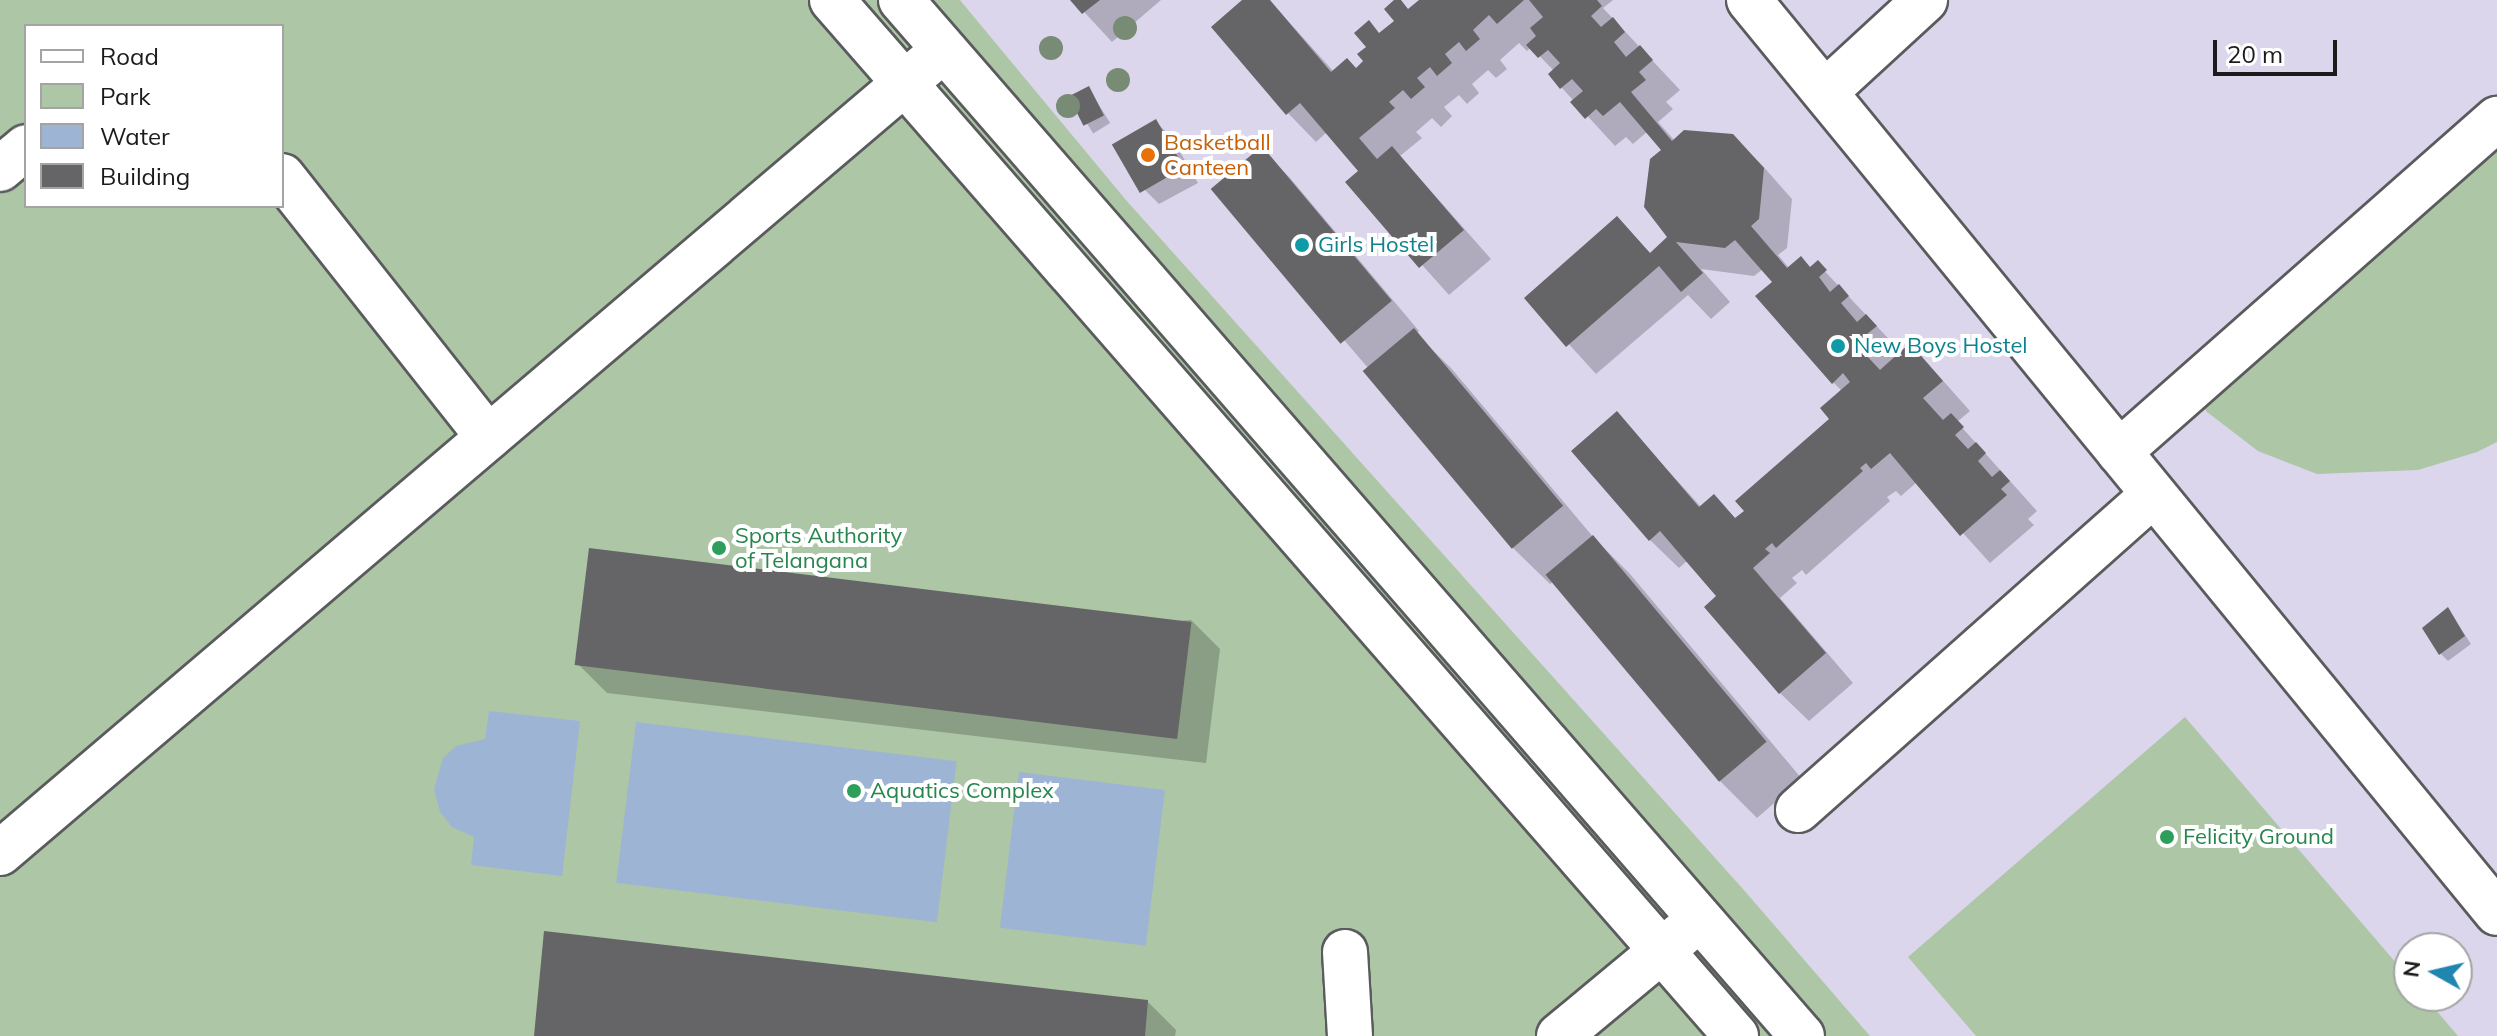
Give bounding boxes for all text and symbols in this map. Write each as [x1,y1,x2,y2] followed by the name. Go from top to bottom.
[24,24,284,208] legend
[2217,24,2341,74] scale bar
[2227,39,2283,69] text: 20 m
[100,41,159,71] text: Road
[100,81,151,111] text: Park
[100,121,170,151] text: Water
[1164,129,1271,180] place label: Basketball Canteen
[1139,146,1157,164] marker: Basketball Canteen
[100,161,190,191] text: Building
[1318,232,1434,258] place label: Girls Hostel
[1293,236,1311,254] marker: Girls Hostel
[1854,333,2028,359] place label: New Boys Hostel
[1829,337,1847,355] marker: New Boys Hostel
[735,522,902,574] place label: Sports Authority of Telangana
[710,539,728,557] marker: Sports Authority of Telangana
[870,778,1054,804] place label: Aquatics Complex
[845,782,863,800] marker: Aquatics Complex
[2183,824,2334,850] place label: Felicity Ground
[2158,828,2176,846] marker: Felicity Ground
[2393,932,2473,1012] north arrow
[2396,959,2426,979] text: N

